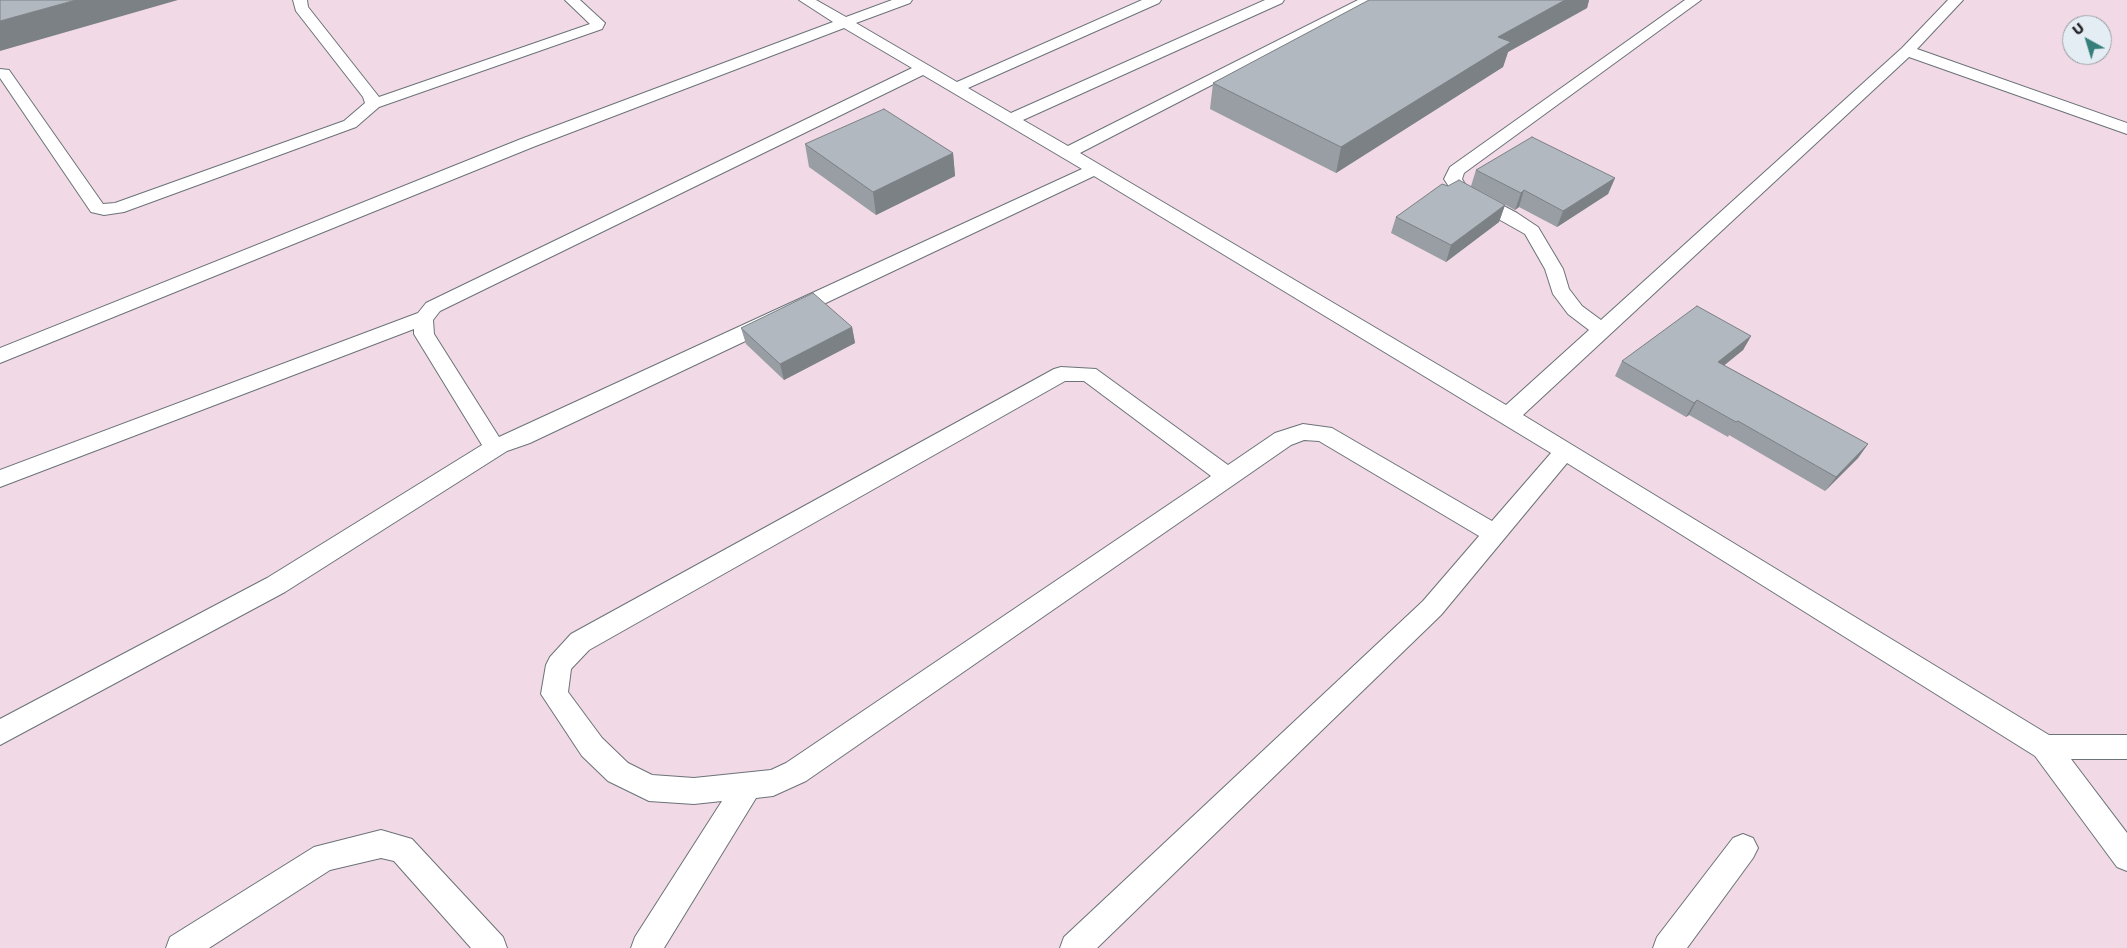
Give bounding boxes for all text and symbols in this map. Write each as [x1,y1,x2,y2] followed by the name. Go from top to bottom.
[2062,15,2112,65] north arrow
[2069,19,2087,39] text: U

